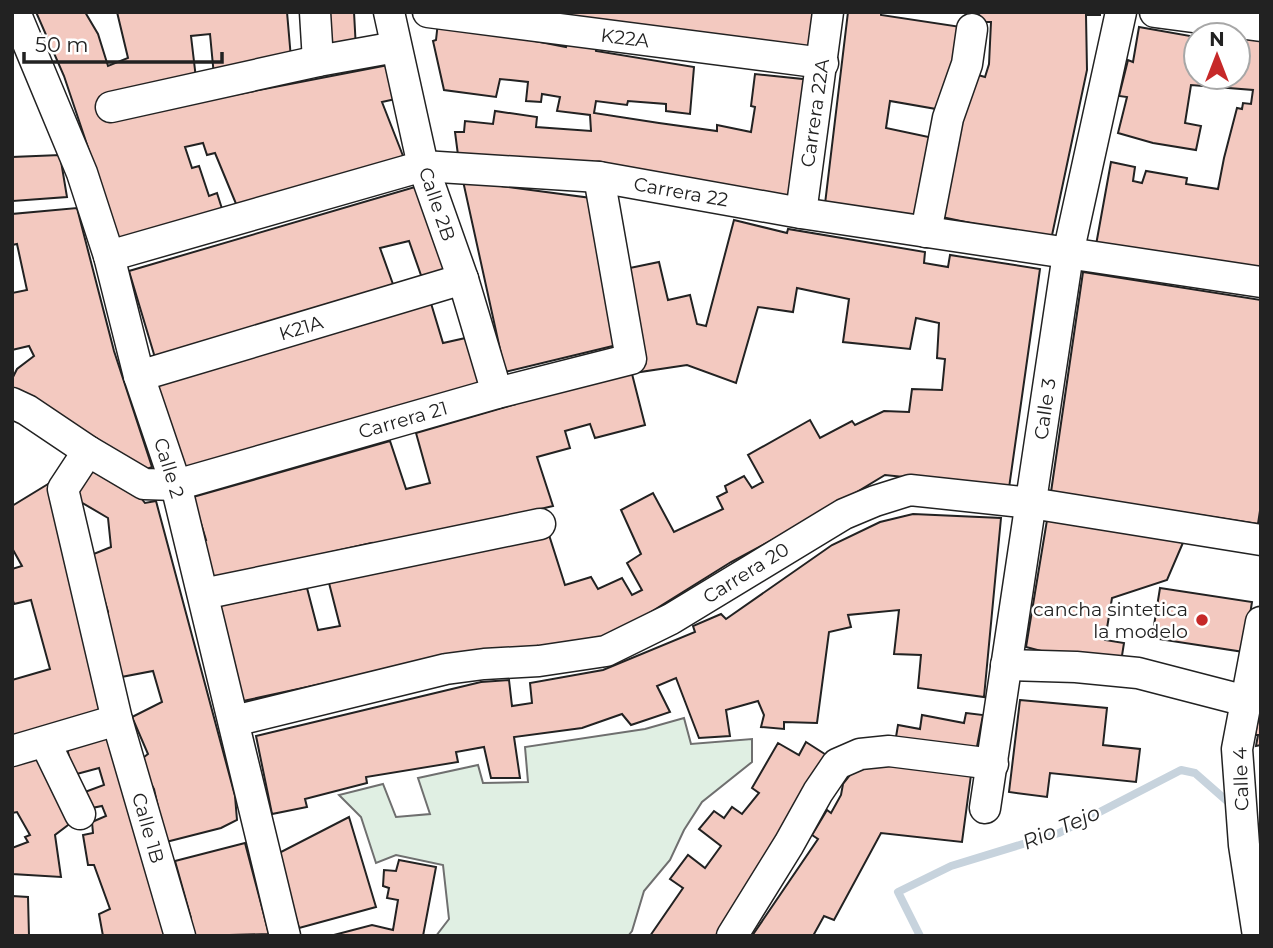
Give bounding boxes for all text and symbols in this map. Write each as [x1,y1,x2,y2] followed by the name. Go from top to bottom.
[24,21,222,65] scale bar
[1182,21,1252,91] north arrow
[599,24,651,52] street label: K22A
[1209,28,1225,51] text: N
[35,32,89,57] text: 50 m
[796,57,834,169] street label: Carrera 22A
[414,164,460,244] street label: Calle 2B
[632,172,730,212] street label: Carrera 22
[276,310,326,346] street label: K21A
[1029,377,1061,441] street label: Calle 3
[356,396,450,444] street label: Carrera 21
[149,435,189,501] street label: Calle 2
[699,537,793,609] street label: Carrera 20
[1033,598,1188,643] place label: cancha sintetica la modelo
[1194,612,1210,628] marker: cancha sintetica la modelo
[1228,746,1254,811] street label: Calle 4
[127,790,169,866] street label: Calle 1B
[1018,800,1104,854] water label: Rio Tejo

